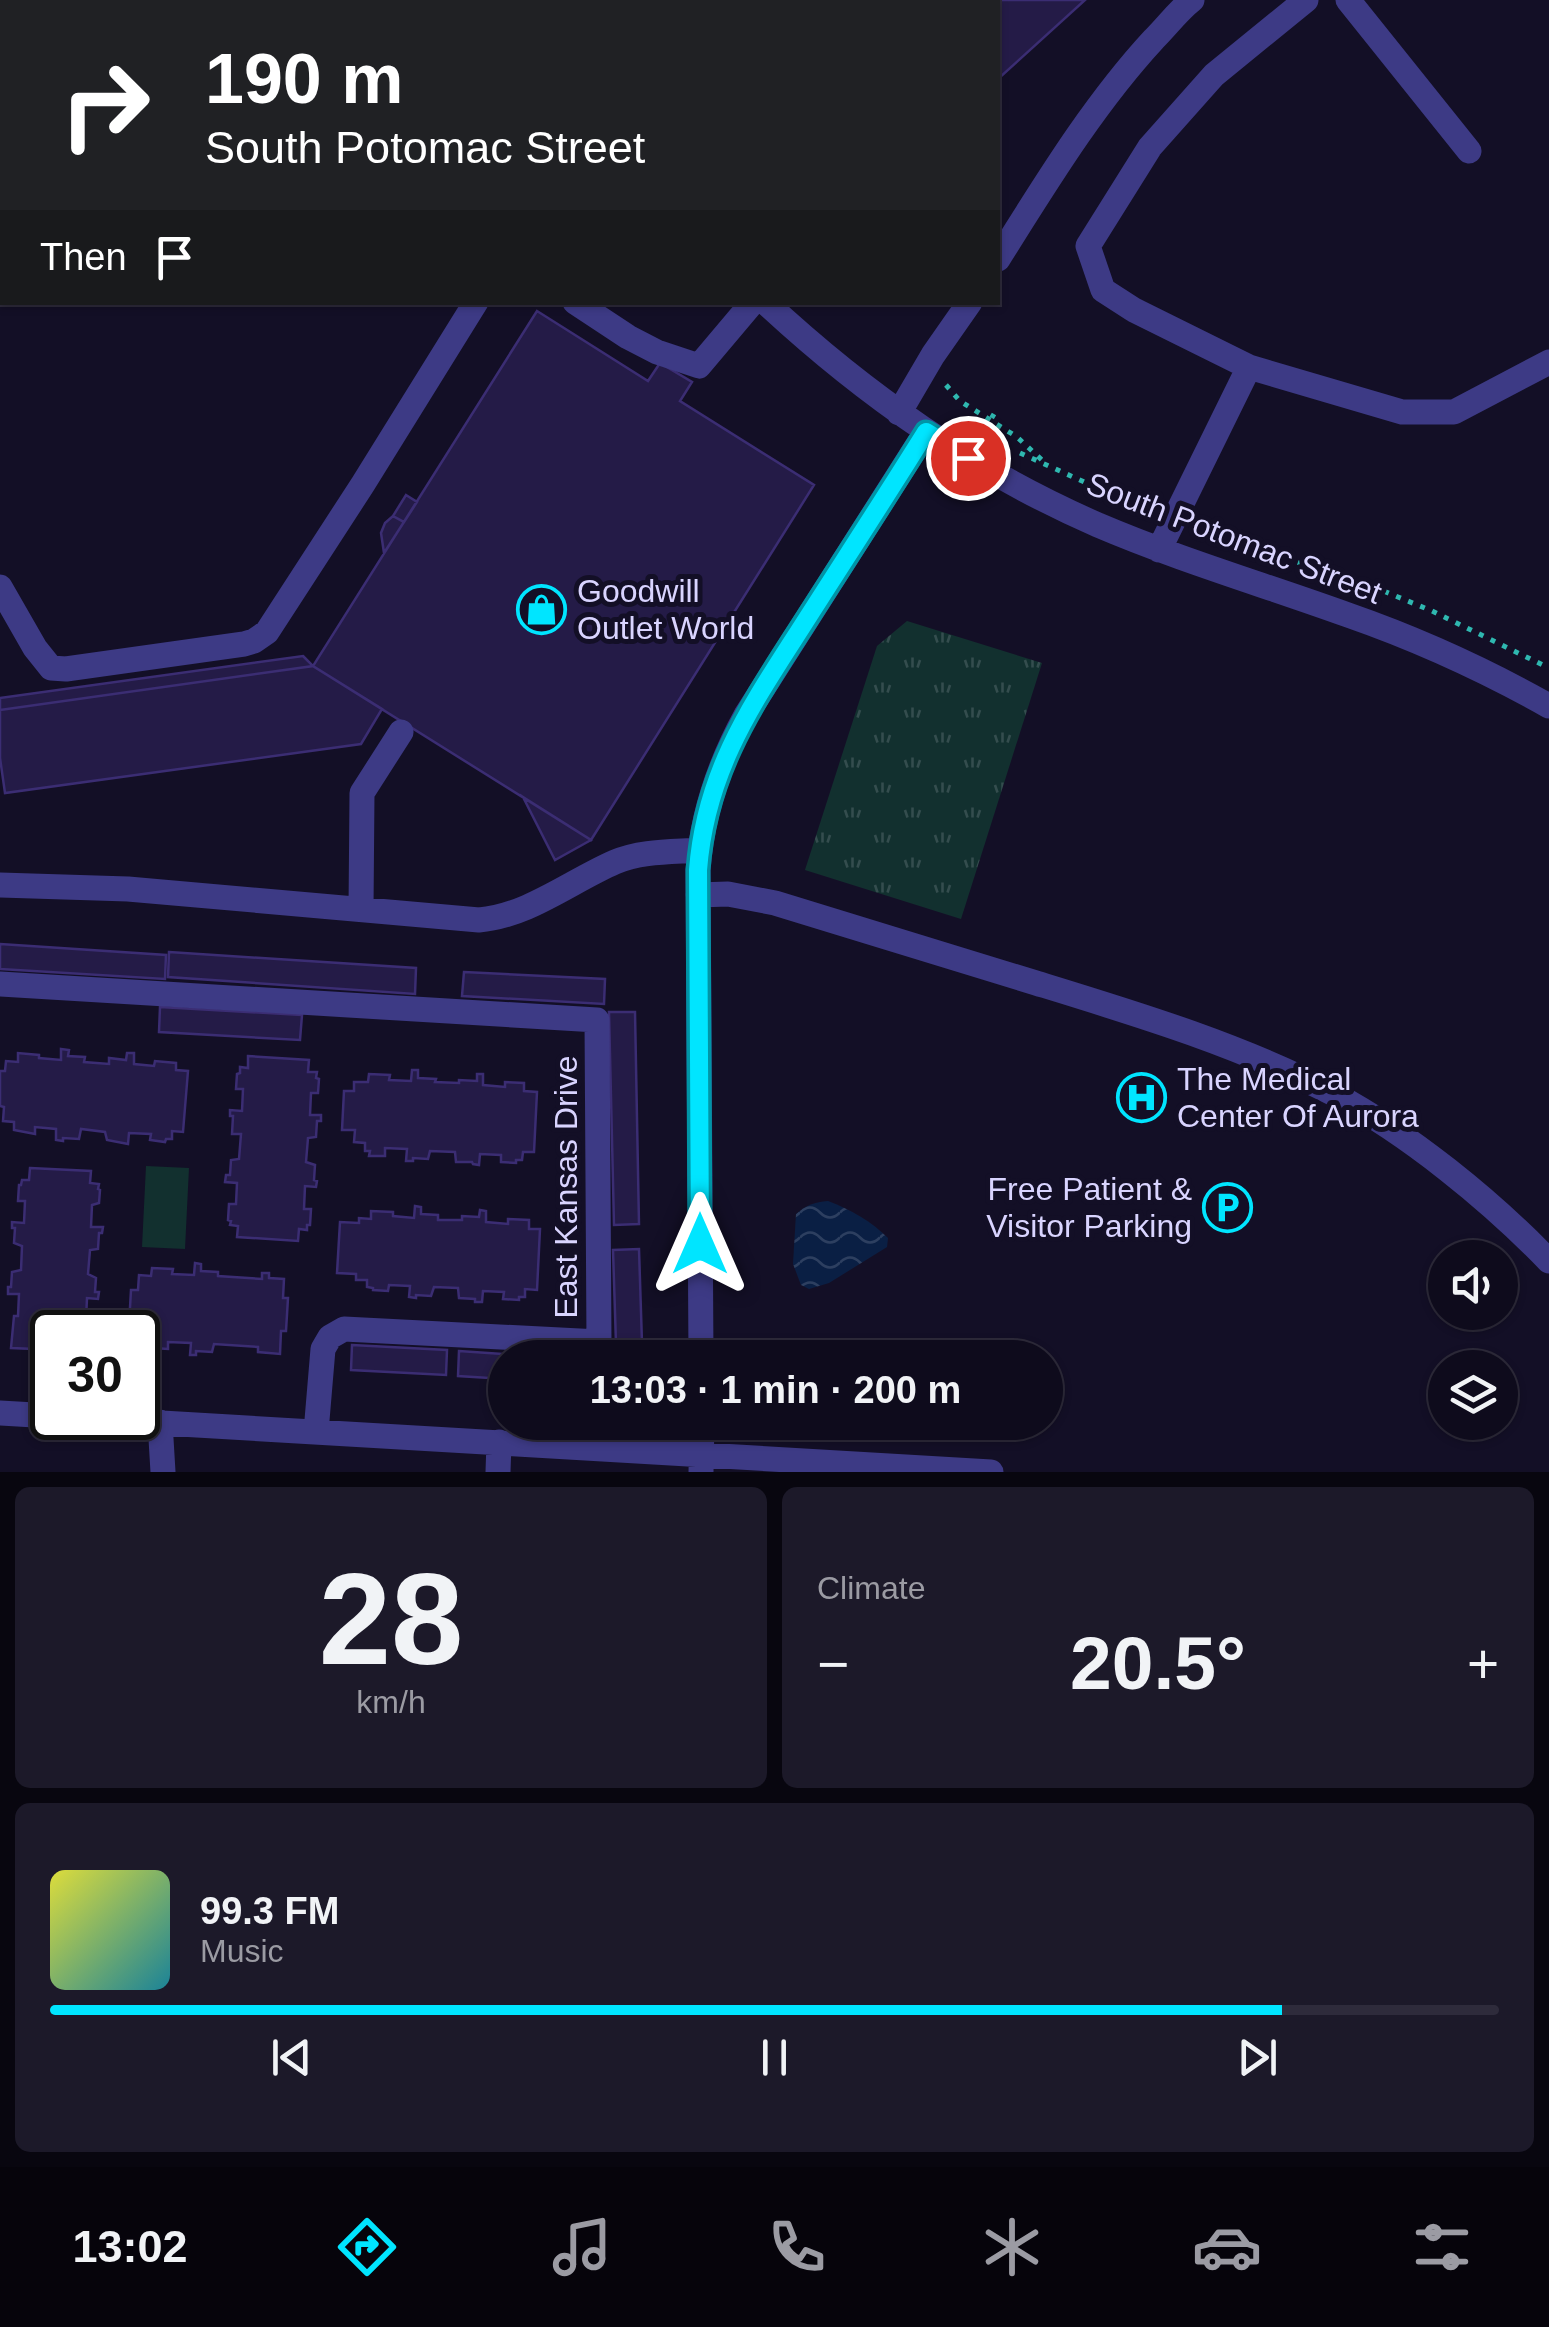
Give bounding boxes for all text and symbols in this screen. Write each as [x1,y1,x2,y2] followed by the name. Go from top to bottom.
[40,40,170,170] icon: right
[205,40,403,118] text: 190 m
[205,122,645,173] text: South Potomac Street
[147,230,202,285] icon: arrive
[40,236,127,278] text: Then
[926,416,1011,501] pin
[941,431,996,486] icon: arrive
[1081,465,1387,611] street label: South Potomac Street
[577,573,754,646] place label: Goodwill Outlet World
[516,583,568,635] shop icon: Goodwill Outlet World
[548,1055,584,1319] street label: East Kansas Drive
[1177,1061,1419,1134] place label: The Medical Center Of Aurora
[1116,1071,1168,1123] hospital icon: The Medical Center Of Aurora
[986,1171,1192,1244] place label: Free Patient & Visitor Parking
[1201,1181,1253,1233] parking icon: Free Patient & Visitor Parking
[648,1192,752,1296] position arrow
[1428,1240,1518,1440] map controls
[1428,1240,1518,1330] button: sound
[30,1310,160,1440] speed limit sign: 30
[1428,1350,1518,1440] button: layers
[590,1369,961,1411] text: 13:03 · 1 min · 200 m
[319,1546,463,1692] text: 28
[817,1570,925,1606] text: Climate
[1070,1621,1246,1705] text: 20.5°
[817,1633,849,1695] text: −
[1467,1633,1499,1695] text: +
[356,1684,426,1720] text: km/h
[200,1890,339,1932] text: 99.3 FM
[200,1933,284,1969] text: Music
[264,2030,319,2085] icon: previous
[747,2030,802,2085] icon: pause
[1230,2030,1285,2085] icon: next
[332,2212,402,2282] icon: directions
[547,2212,617,2282] icon: music
[762,2212,832,2282] icon: phone
[977,2212,1047,2282] icon: climate
[1192,2212,1262,2282] icon: car
[1407,2212,1477,2282] icon: filters
[72,2221,188,2272] text: 13:02

